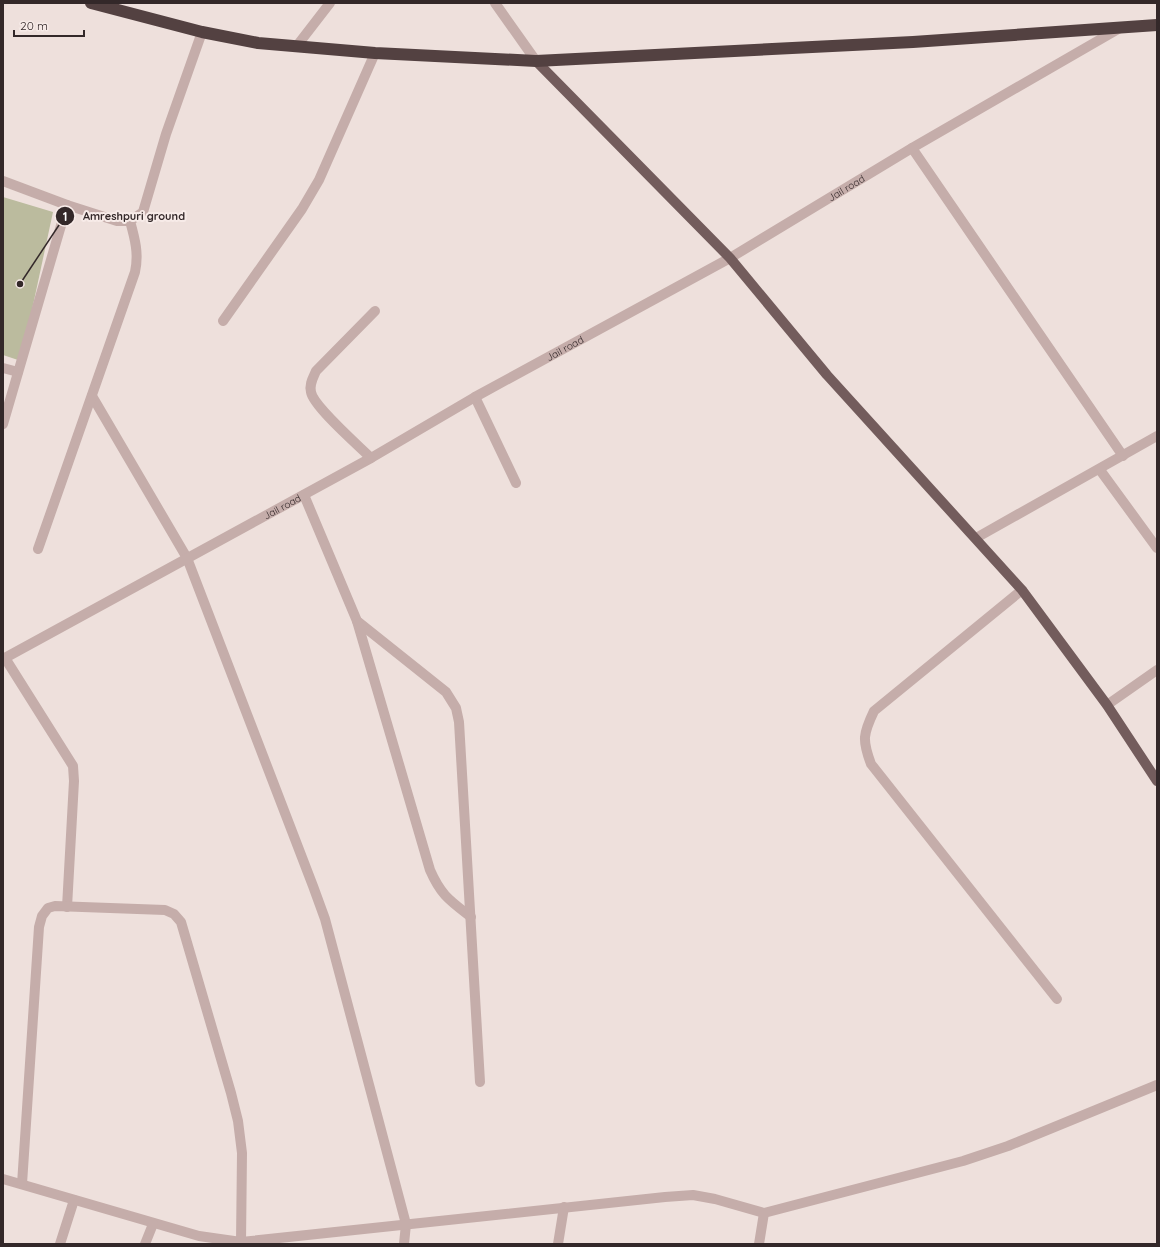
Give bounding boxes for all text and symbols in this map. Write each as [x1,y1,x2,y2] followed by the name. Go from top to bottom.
[14,12,84,38] scale bar
[20,18,48,33] text: 20 m
[825,172,867,204] street label: Jail road
[55,205,193,228] callout: Amreshpuri ground
[63,209,67,224] text: 1
[83,209,185,223] text: Amreshpuri ground
[544,333,586,364] street label: Jail road
[261,491,303,522] street label: Jail road

